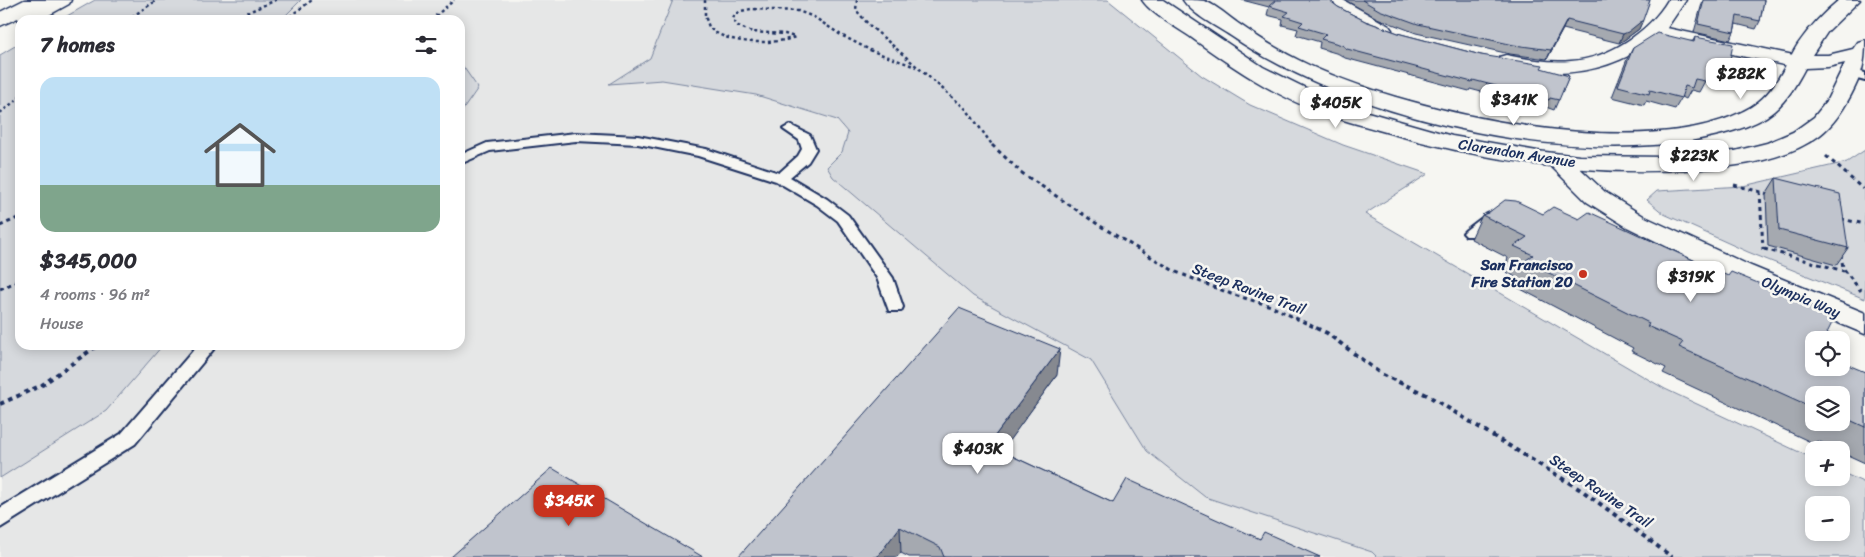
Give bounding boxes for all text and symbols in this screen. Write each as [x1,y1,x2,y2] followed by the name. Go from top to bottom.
[40,26,115,64] text: 7 homes
[412,31,440,59] icon: filters
[1706,58,1776,100] pin: $282K
[1717,59,1765,88] text: $282K
[1479,84,1549,126] pin: $341K
[1491,85,1537,114] text: $341K
[1301,86,1371,129] pin: $405K
[1311,88,1361,117] text: $405K
[195,110,285,200] icon: home
[1457,131,1577,175] street label: Clarendon Avenue
[1659,140,1729,182] pin: $223K
[1670,141,1718,170] text: $223K
[40,242,137,280] text: $345,000
[1470,252,1574,295] place label: San Francisco Fire Station 20
[1188,255,1310,323] street label: Steep Ravine Trail
[1656,260,1726,303] pin: $319K
[1668,262,1714,291] text: $319K
[1577,268,1589,280] marker: San Francisco Fire Station 20
[1757,269,1845,325] street label: Olympia Way
[40,280,150,309] text: 4 rooms · 96 m²
[40,309,83,338] text: House
[1805,331,1850,541] map controls
[1805,331,1850,376] button: locate
[1805,386,1850,431] button: layers
[943,432,1013,475] pin: $403K
[953,434,1003,463] text: $403K
[1805,441,1850,486] button: +
[1544,447,1659,536] street label: Steep Ravine Trail
[534,484,604,527] pin: $345K
[544,486,594,515] text: $345K
[1805,496,1850,541] button: −

